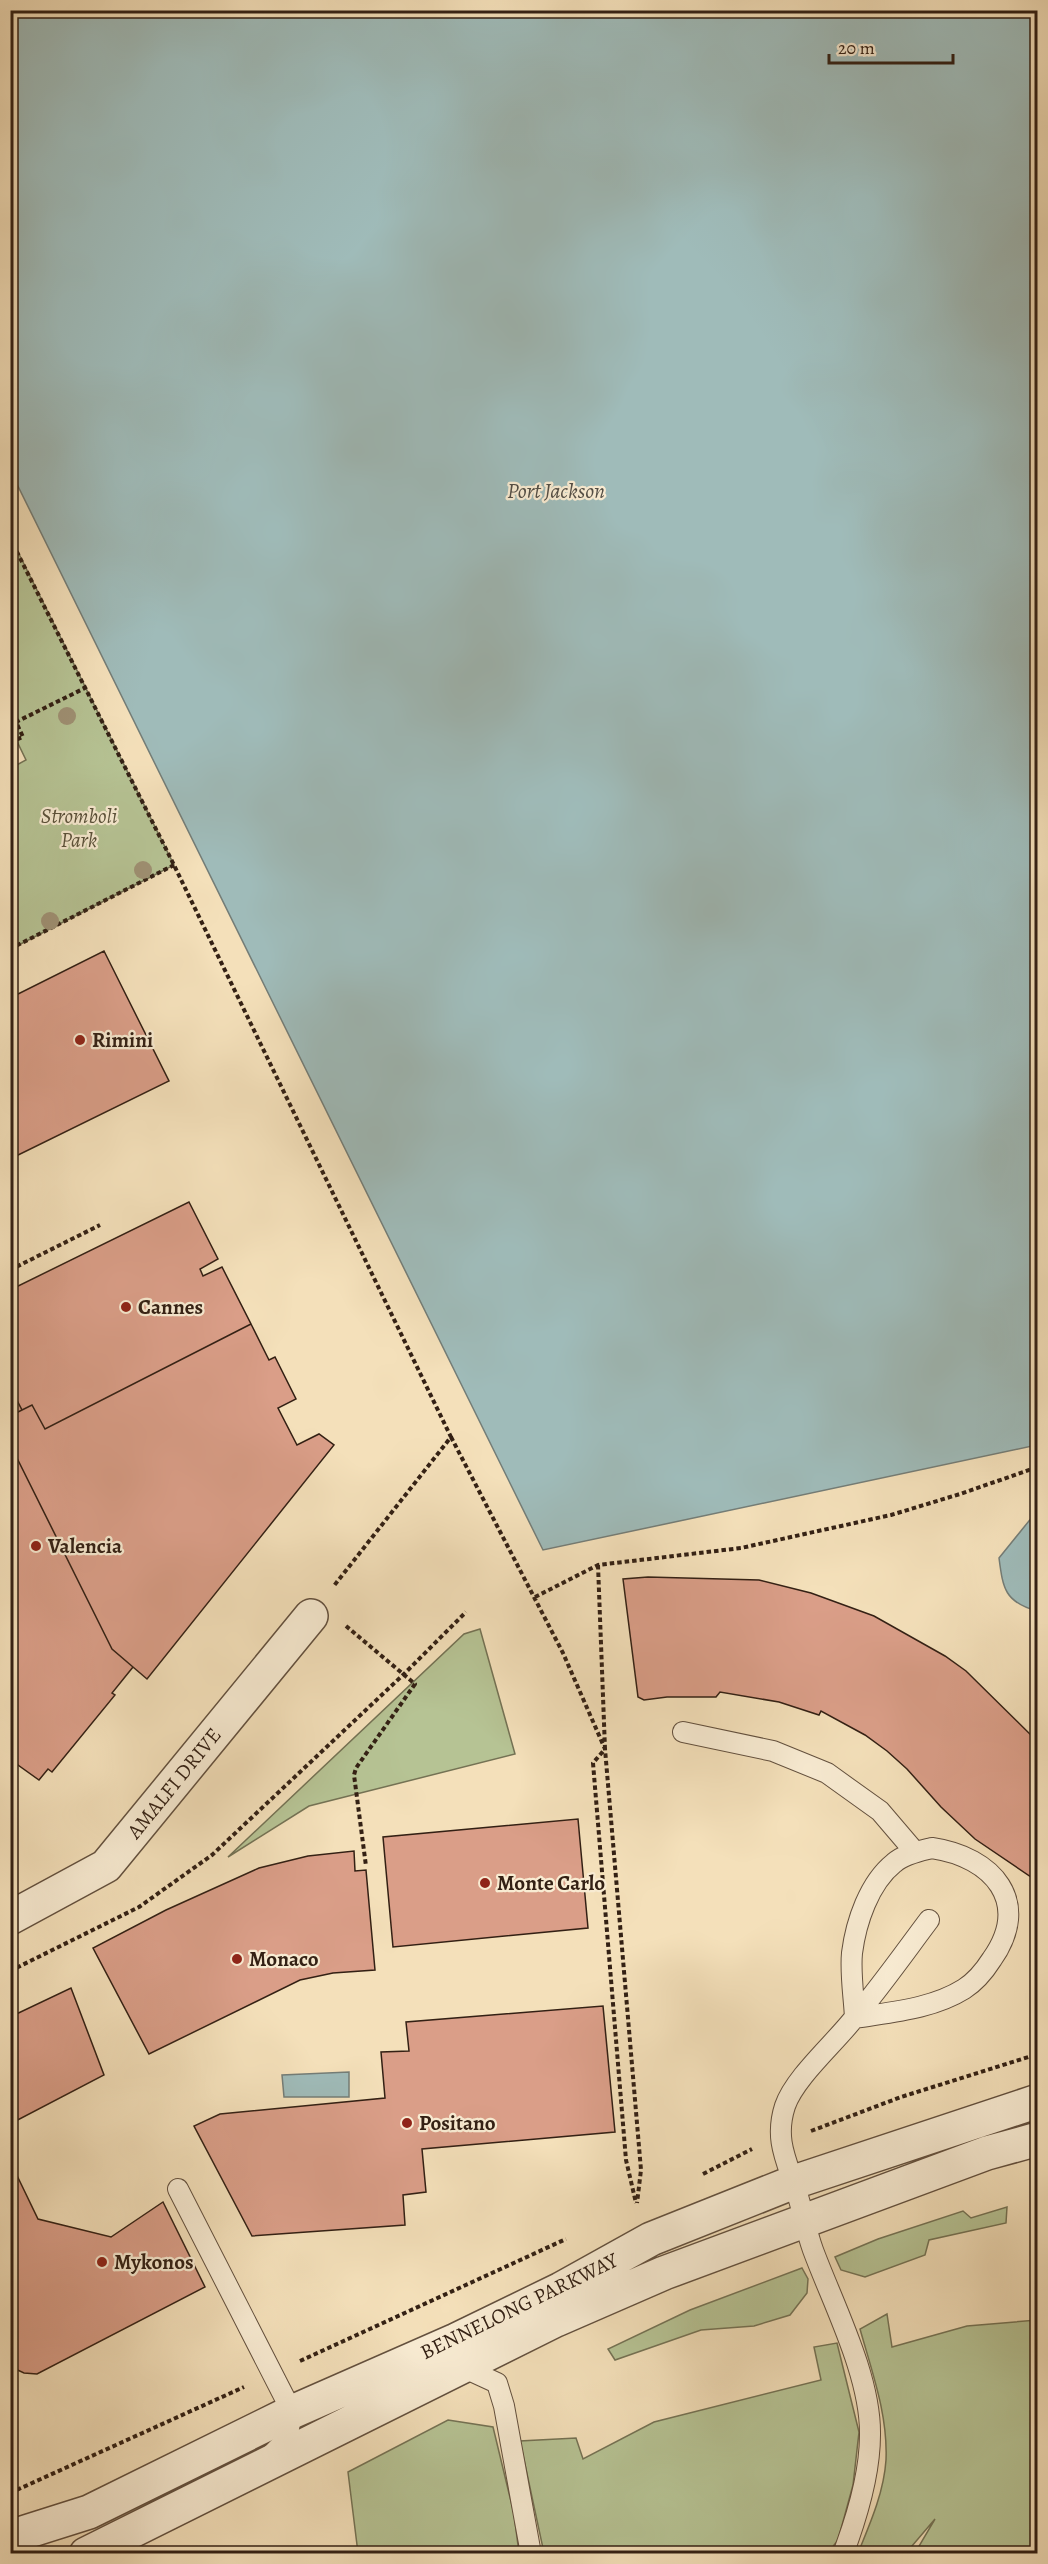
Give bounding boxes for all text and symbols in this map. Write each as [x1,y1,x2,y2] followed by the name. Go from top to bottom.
[829,27,954,65] scale bar
[838,36,875,60] text: 20 m
[507,476,605,506] water label: Port Jackson
[41,802,117,854] park label: Stromboli Park
[92,1026,153,1054] place label: Rimini
[73,1033,87,1047] marker: Rimini
[138,1293,203,1321] place label: Cannes
[119,1300,133,1314] marker: Cannes
[47,1532,123,1560] place label: Valencia
[29,1539,43,1553] marker: Valencia
[120,1722,227,1845] street label: AMALFI DRIVE
[497,1869,605,1897] place label: Monte Carlo
[478,1876,492,1890] marker: Monte Carlo
[249,1945,319,1973] place label: Monaco
[230,1952,244,1966] marker: Monaco
[419,2109,496,2137] place label: Positano
[400,2116,414,2130] marker: Positano
[415,2246,623,2366] street label: BENNELONG PARKWAY
[114,2248,194,2276] place label: Mykonos
[95,2255,109,2269] marker: Mykonos

